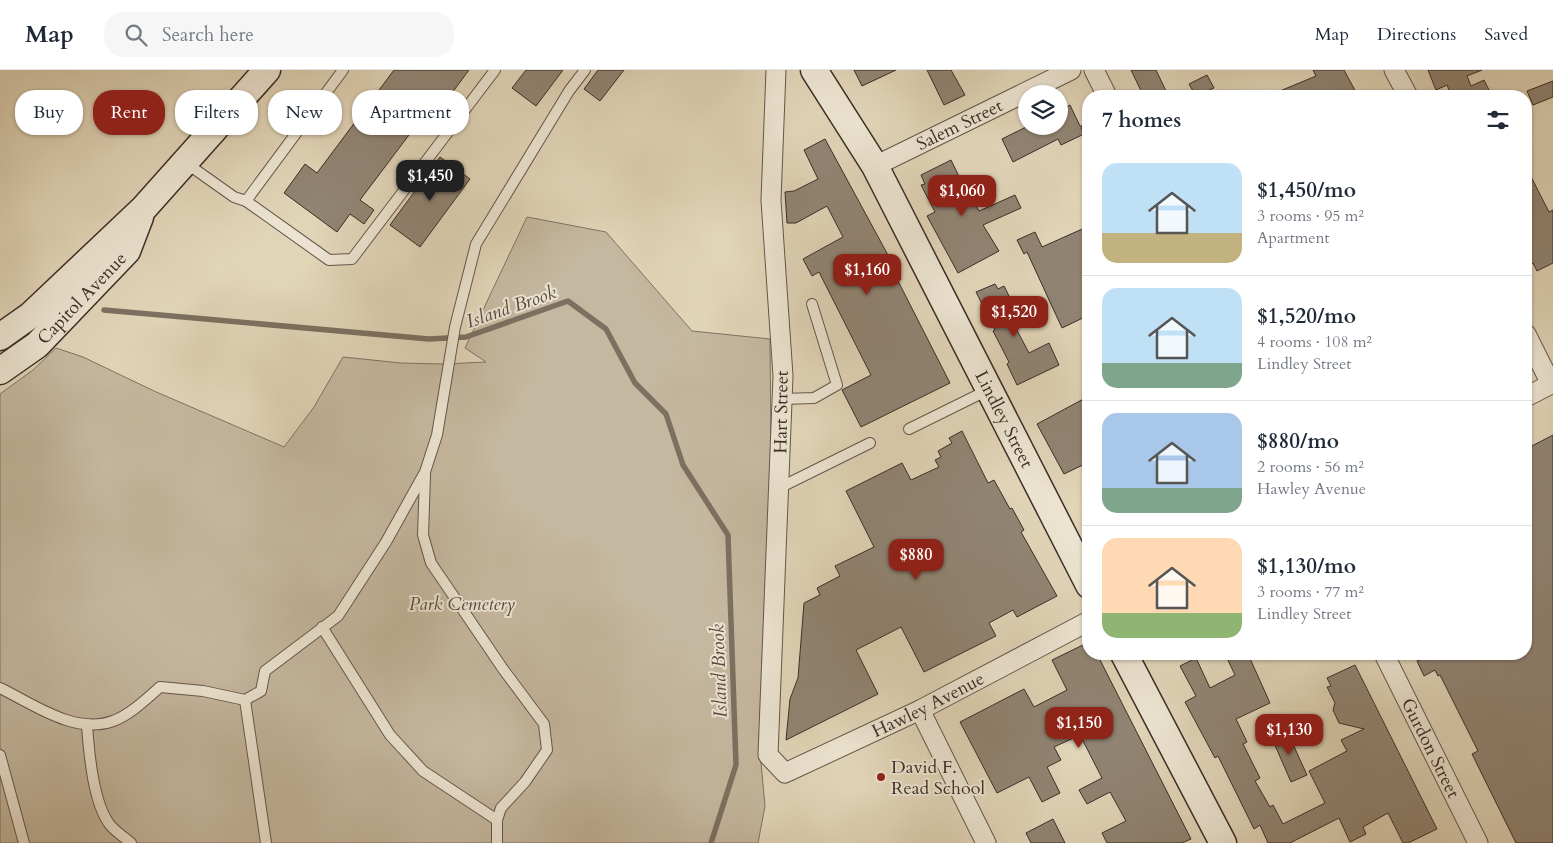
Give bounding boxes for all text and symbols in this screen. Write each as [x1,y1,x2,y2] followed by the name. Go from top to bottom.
[104,12,454,57] search box
[25,18,74,51] text: Map
[122,21,150,49] icon: search
[162,22,254,48] text: Search here
[1315,22,1349,47] text: Map
[1377,22,1456,47] text: Directions
[1484,22,1528,47] text: Saved
[1018,85,1068,135] map controls
[1018,85,1068,135] button: layers
[15,90,83,135] chip: Buy
[93,90,165,135] chip: Rent
[175,90,258,135] chip: Filters
[268,90,342,135] chip: New
[352,90,469,135] chip: Apartment
[912,93,1007,157] street label: Salem Street
[1102,106,1181,135] text: 7 homes
[1484,106,1512,134] icon: filters
[389,160,471,202] pin: $1,450
[407,165,453,187] text: $1,450
[921,174,1003,217] pin: $1,060
[1257,176,1356,205] text: $1,450/mo
[939,180,985,202] text: $1,060
[1142,183,1202,243] icon: home
[1257,205,1364,227] text: 3 rooms · 95 m²
[1257,227,1330,249] text: Apartment
[32,247,133,350] street label: Capitol Avenue
[826,254,908,296] pin: $1,160
[844,259,890,281] text: $1,160
[463,279,561,335] water label: Island Brook
[973,296,1055,338] pin: $1,520
[991,301,1037,323] text: $1,520
[1257,302,1356,331] text: $1,520/mo
[1142,308,1202,368] icon: home
[1257,331,1372,353] text: 4 rooms · 108 m²
[1257,353,1351,375] text: Lindley Street
[969,366,1039,473] street label: Lindley Street
[768,370,795,454] street label: Hart Street
[1257,427,1339,456] text: $880/mo
[1142,433,1202,493] icon: home
[1257,456,1364,478] text: 2 rooms · 56 m²
[1257,478,1366,500] text: Hawley Avenue
[886,538,946,581] pin: $880
[900,544,932,566] text: $880
[1257,552,1356,581] text: $1,130/mo
[1142,558,1202,618] icon: home
[1257,581,1364,603] text: 3 rooms · 77 m²
[409,592,515,617] park label: Park Cemetery
[1257,603,1351,625] text: Lindley Street
[704,623,734,718] water label: Island Brook
[868,666,989,744] street label: Hawley Avenue
[1395,694,1466,803] street label: Gurdon Street
[1038,706,1120,749] pin: $1,150
[1056,712,1102,734] text: $1,150
[1248,714,1330,756] pin: $1,130
[1266,719,1312,741] text: $1,130
[891,755,985,801] place label: David F. Read School
[875,771,887,783] marker: David F. Read School

